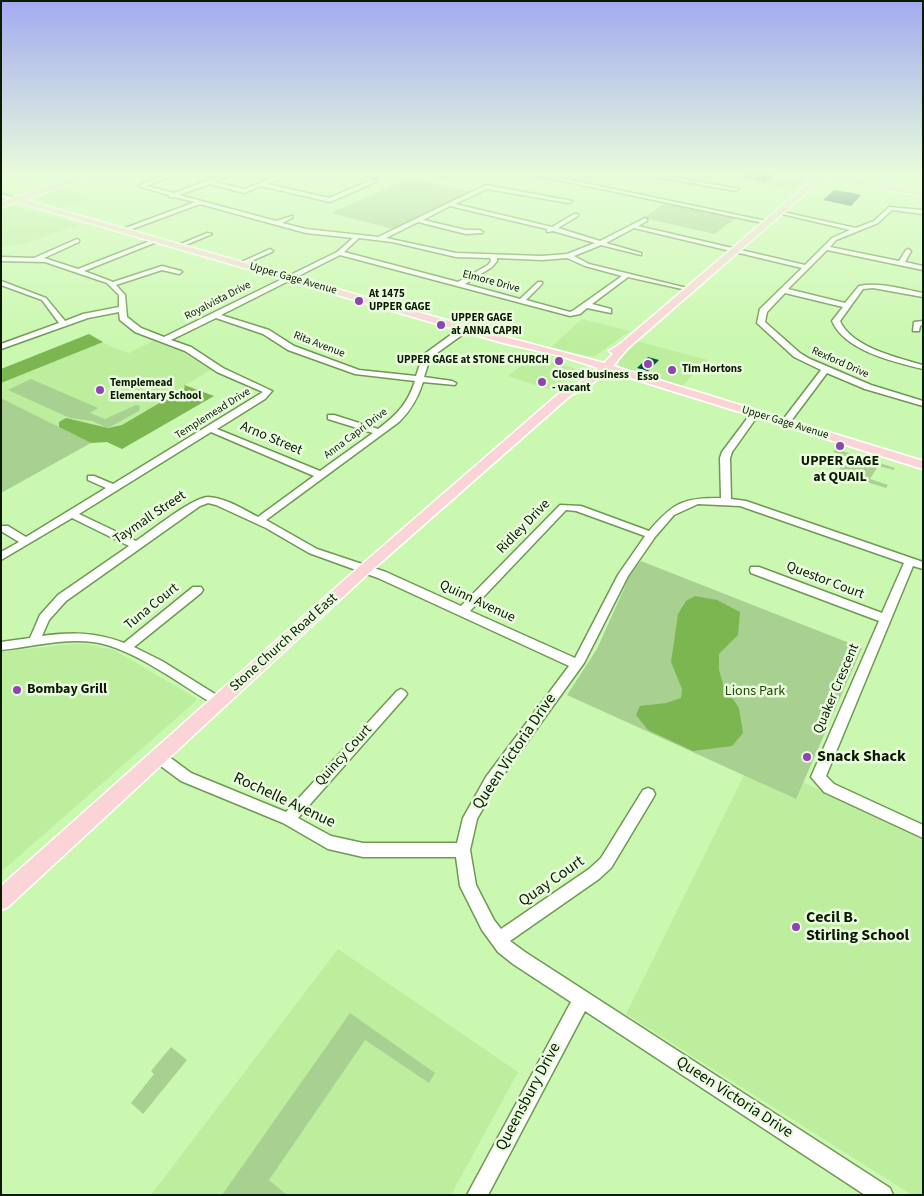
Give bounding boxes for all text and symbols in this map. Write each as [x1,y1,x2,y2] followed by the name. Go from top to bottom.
[248,260,338,298] street label: Upper Gage Avenue
[461,268,521,296] street label: Elmore Drive
[183,279,253,323] street label: Royalvista Drive
[369,288,431,314] place label: At 1475 UPPER GAGE
[353,295,365,307] marker: At 1475 UPPER GAGE
[451,312,522,338] place label: UPPER GAGE at ANNA CAPRI
[435,319,447,331] marker: UPPER GAGE at ANNA CAPRI
[291,329,347,361] street label: Rita Avenue
[809,344,871,382] street label: Rexford Drive
[397,354,549,368] place label: UPPER GAGE at STONE CHURCH
[553,355,565,367] marker: UPPER GAGE at STONE CHURCH
[642,358,654,370] marker: Esso
[682,363,742,377] place label: Tim Hortons
[666,364,678,376] marker: Tim Hortons
[552,369,629,395] place label: Closed business - vacant
[637,371,659,385] place label: Esso
[536,376,548,388] marker: Closed business - vacant
[110,377,201,403] place label: Templemead Elementary School
[94,384,106,396] marker: Templemead Elementary School
[173,386,253,442] street label: Templemead Drive
[740,404,830,442] street label: Upper Gage Avenue
[322,406,390,462] street label: Anna Capri Drive
[238,418,304,460] street label: Arno Street
[834,440,846,452] marker: UPPER GAGE at QUAIL
[801,454,879,487] place label: UPPER GAGE at QUAIL
[111,488,189,548] street label: Taymall Street
[494,496,554,558] street label: Ridley Drive
[784,558,866,604] street label: Questor Court
[436,577,518,627] street label: Quinn Avenue
[122,580,182,634] street label: Tuna Court
[227,590,341,696] street label: Stone Church Road East
[810,641,864,737] street label: Quaker Crescent
[27,682,107,698] place label: Bombay Grill
[11,684,23,696] marker: Bombay Grill
[725,684,785,700] park label: Lions Park
[469,690,561,814] street label: Queen Victoria Drive
[312,722,376,790] street label: Quincy Court
[817,747,906,767] place label: Snack Shack
[801,751,813,763] marker: Snack Shack
[230,769,338,833] street label: Rochelle Avenue
[516,852,588,912] street label: Quay Court
[806,908,909,946] place label: Cecil B. Stirling School
[790,921,802,933] marker: Cecil B. Stirling School
[492,1040,566,1154] street label: Queensbury Drive
[672,1053,796,1143] street label: Queen Victoria Drive

